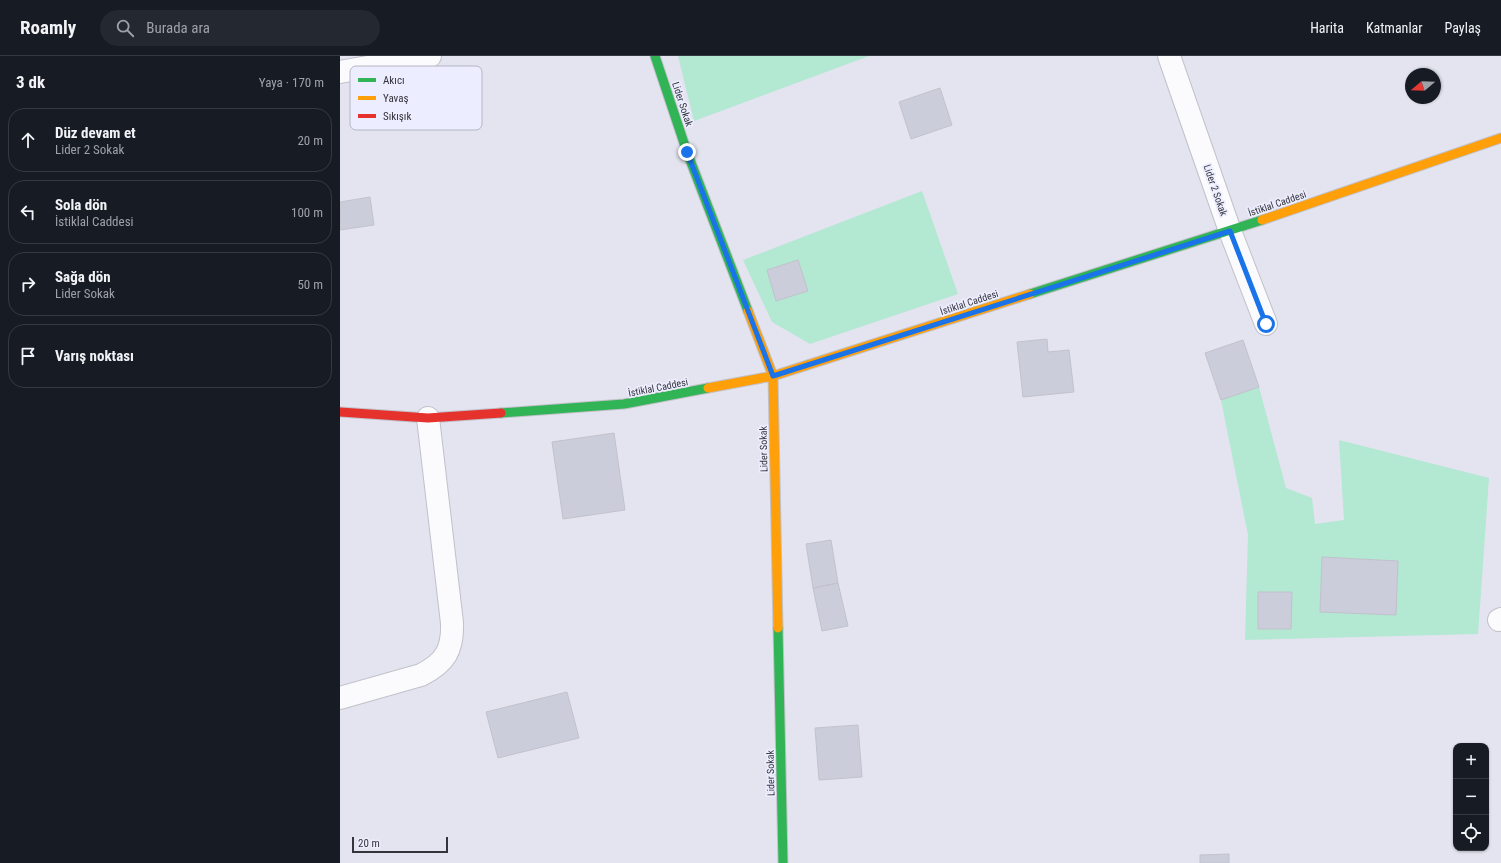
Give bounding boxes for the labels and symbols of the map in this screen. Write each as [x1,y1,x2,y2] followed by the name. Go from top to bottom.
[350,66,482,130] legend
[1405,68,1441,104] north arrow
[383,74,405,87] text: Akıcı
[670,81,695,128] street label: Lider Sokak
[383,92,408,105] text: Yavaş
[383,110,411,123] text: Sıkışık
[678,143,696,161] route end
[1202,163,1230,218] street label: Lider 2 Sokak
[1246,187,1308,219] street label: İstiklal Caddesi
[938,287,1000,317] street label: İstiklal Caddesi
[1257,315,1275,333] route start
[627,375,689,399] street label: İstiklal Caddesi
[758,425,769,472] street label: Lider Sokak
[765,749,776,796] street label: Lider Sokak
[352,835,448,854] scale bar

